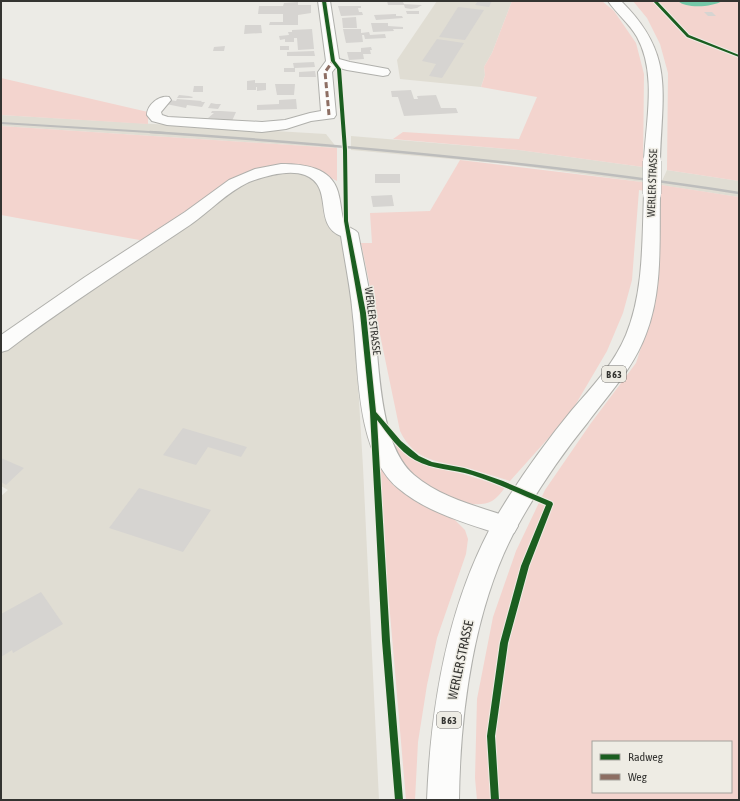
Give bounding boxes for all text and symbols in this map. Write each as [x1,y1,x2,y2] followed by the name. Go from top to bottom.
[645,148,659,217] street label: WERLER STRASSE
[363,286,383,356] street label: WERLER STRASSE
[602,366,626,382] road number: B 63
[445,619,476,701] street label: WERLER STRASSE
[437,712,461,728] road number: B 63
[592,741,732,793] legend
[628,750,664,764] text: Radweg
[628,770,648,784] text: Weg

